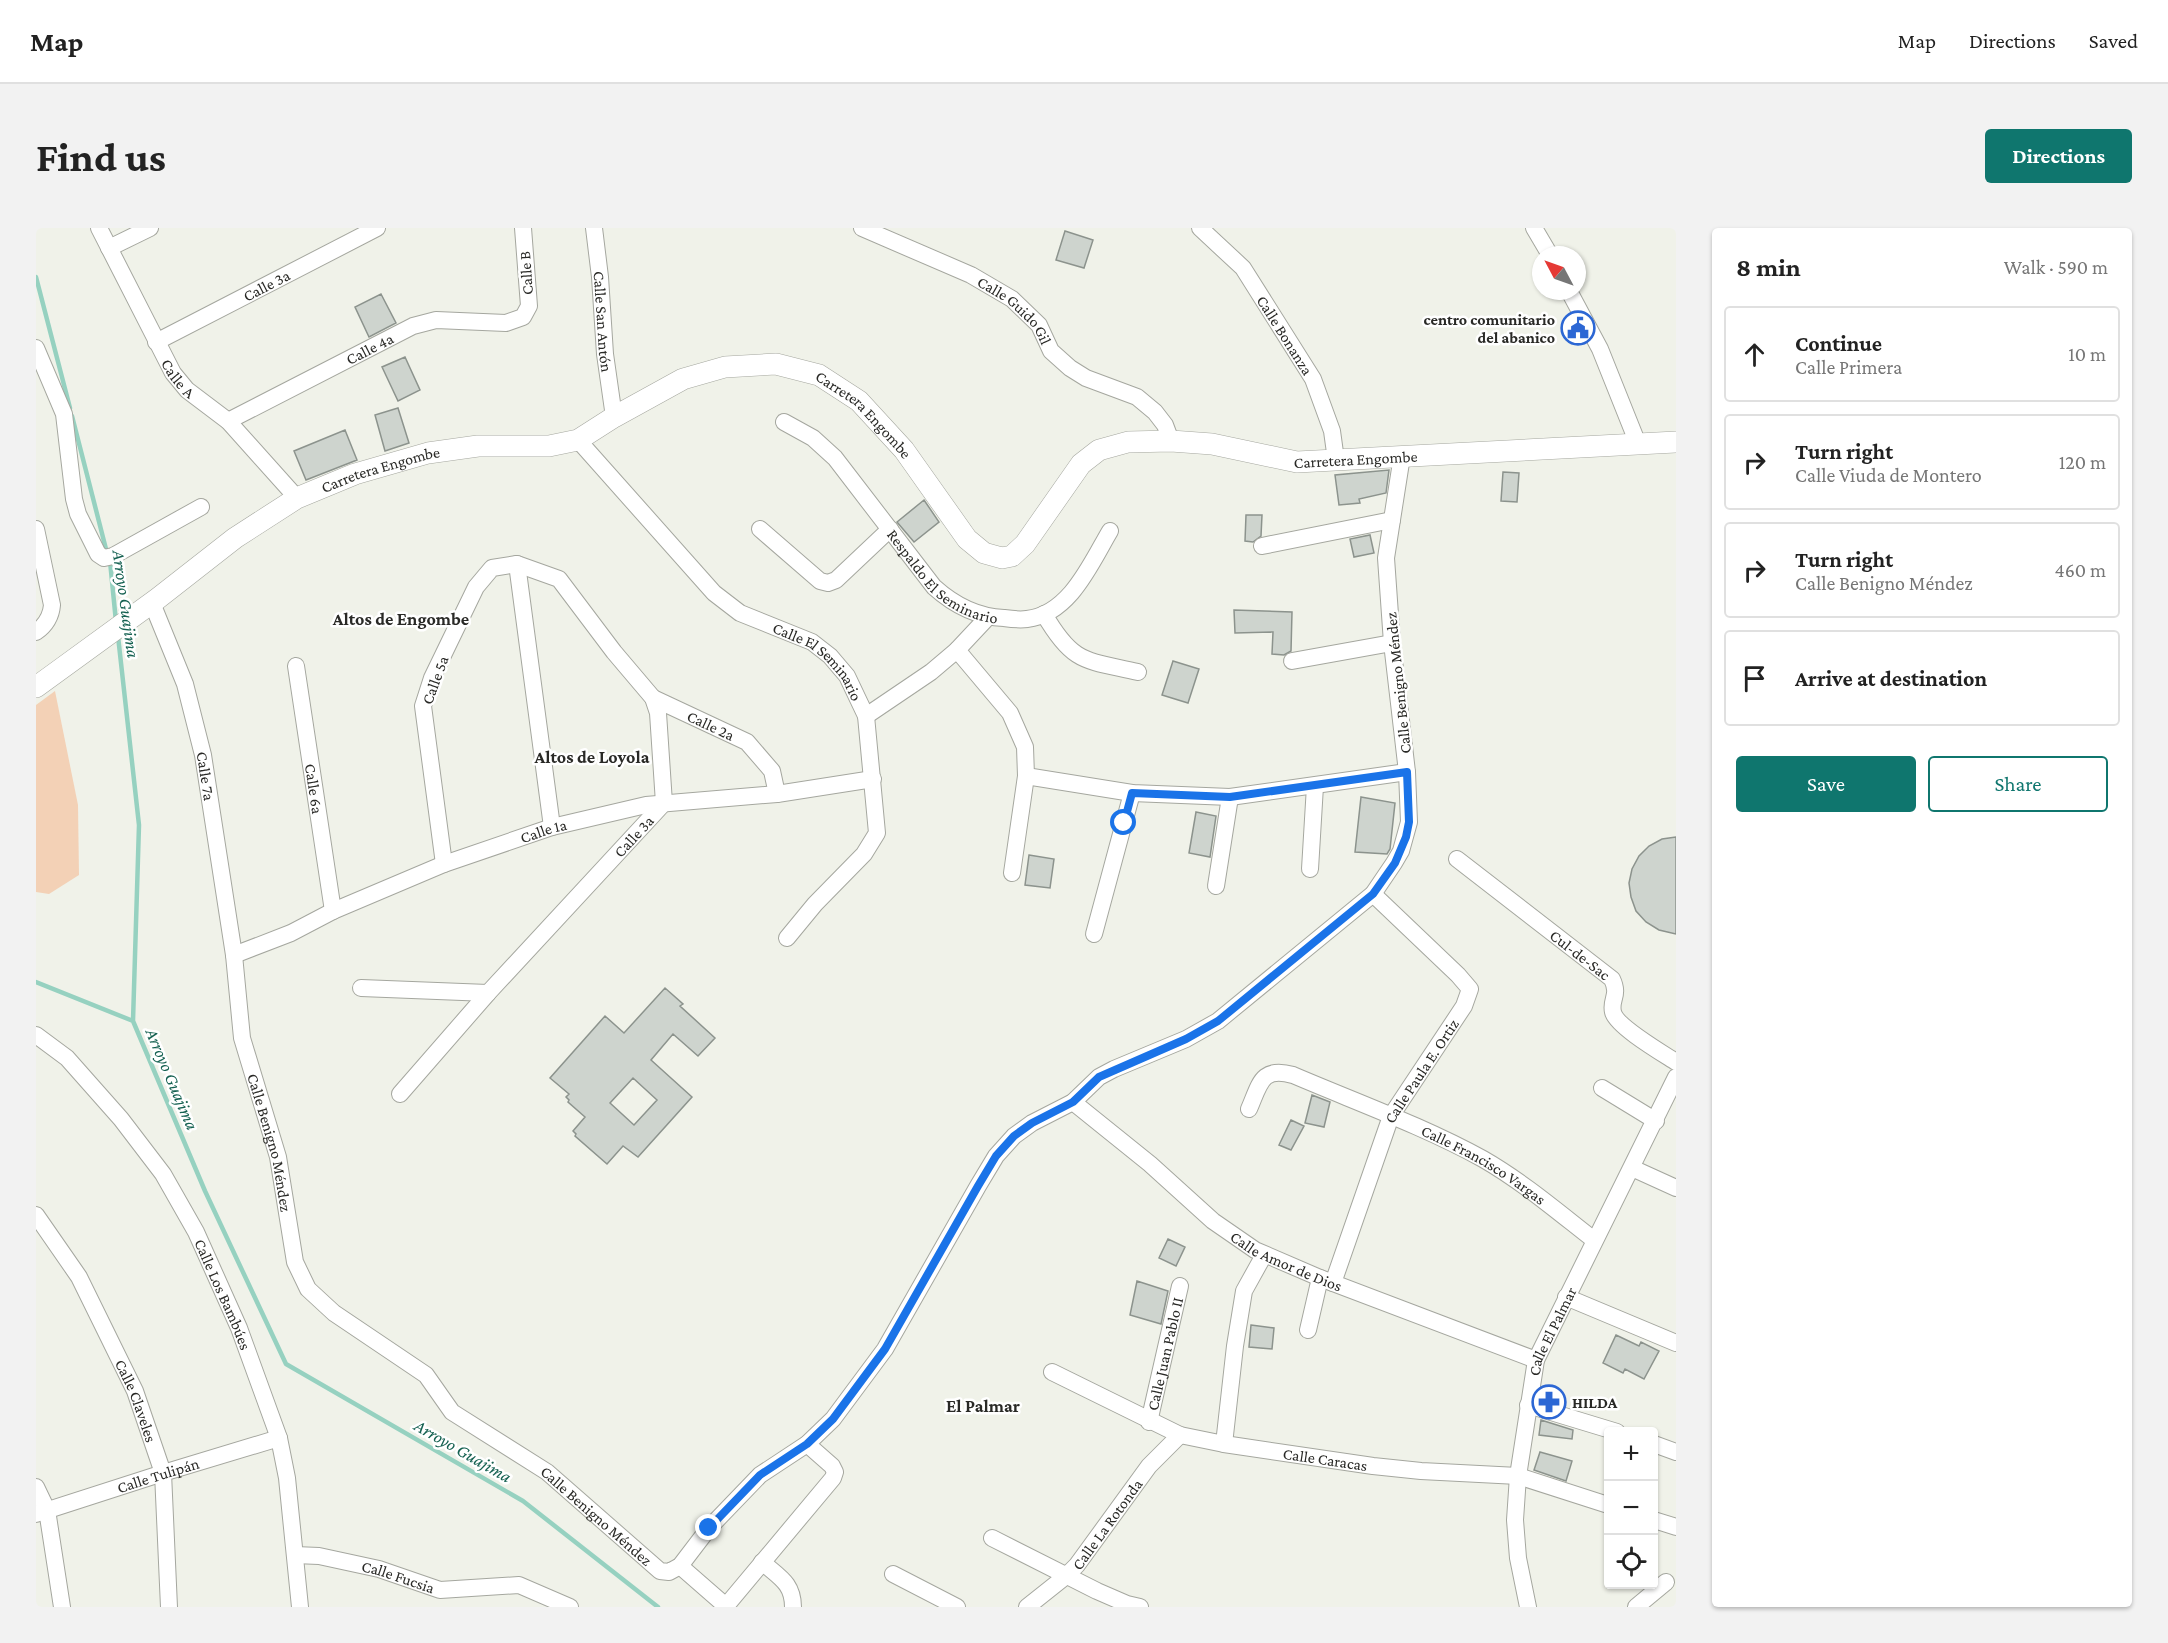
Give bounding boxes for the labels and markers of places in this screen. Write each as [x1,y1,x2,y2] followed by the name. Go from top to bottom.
[1560,310,1596,346] public building icon: centro comunitario del abanico
[1423,311,1555,346] place label: centro comunitario del abanico
[1531,1384,1567,1420] pharmacy icon: HILDA
[1572,1394,1618,1411] place label: HILDA

